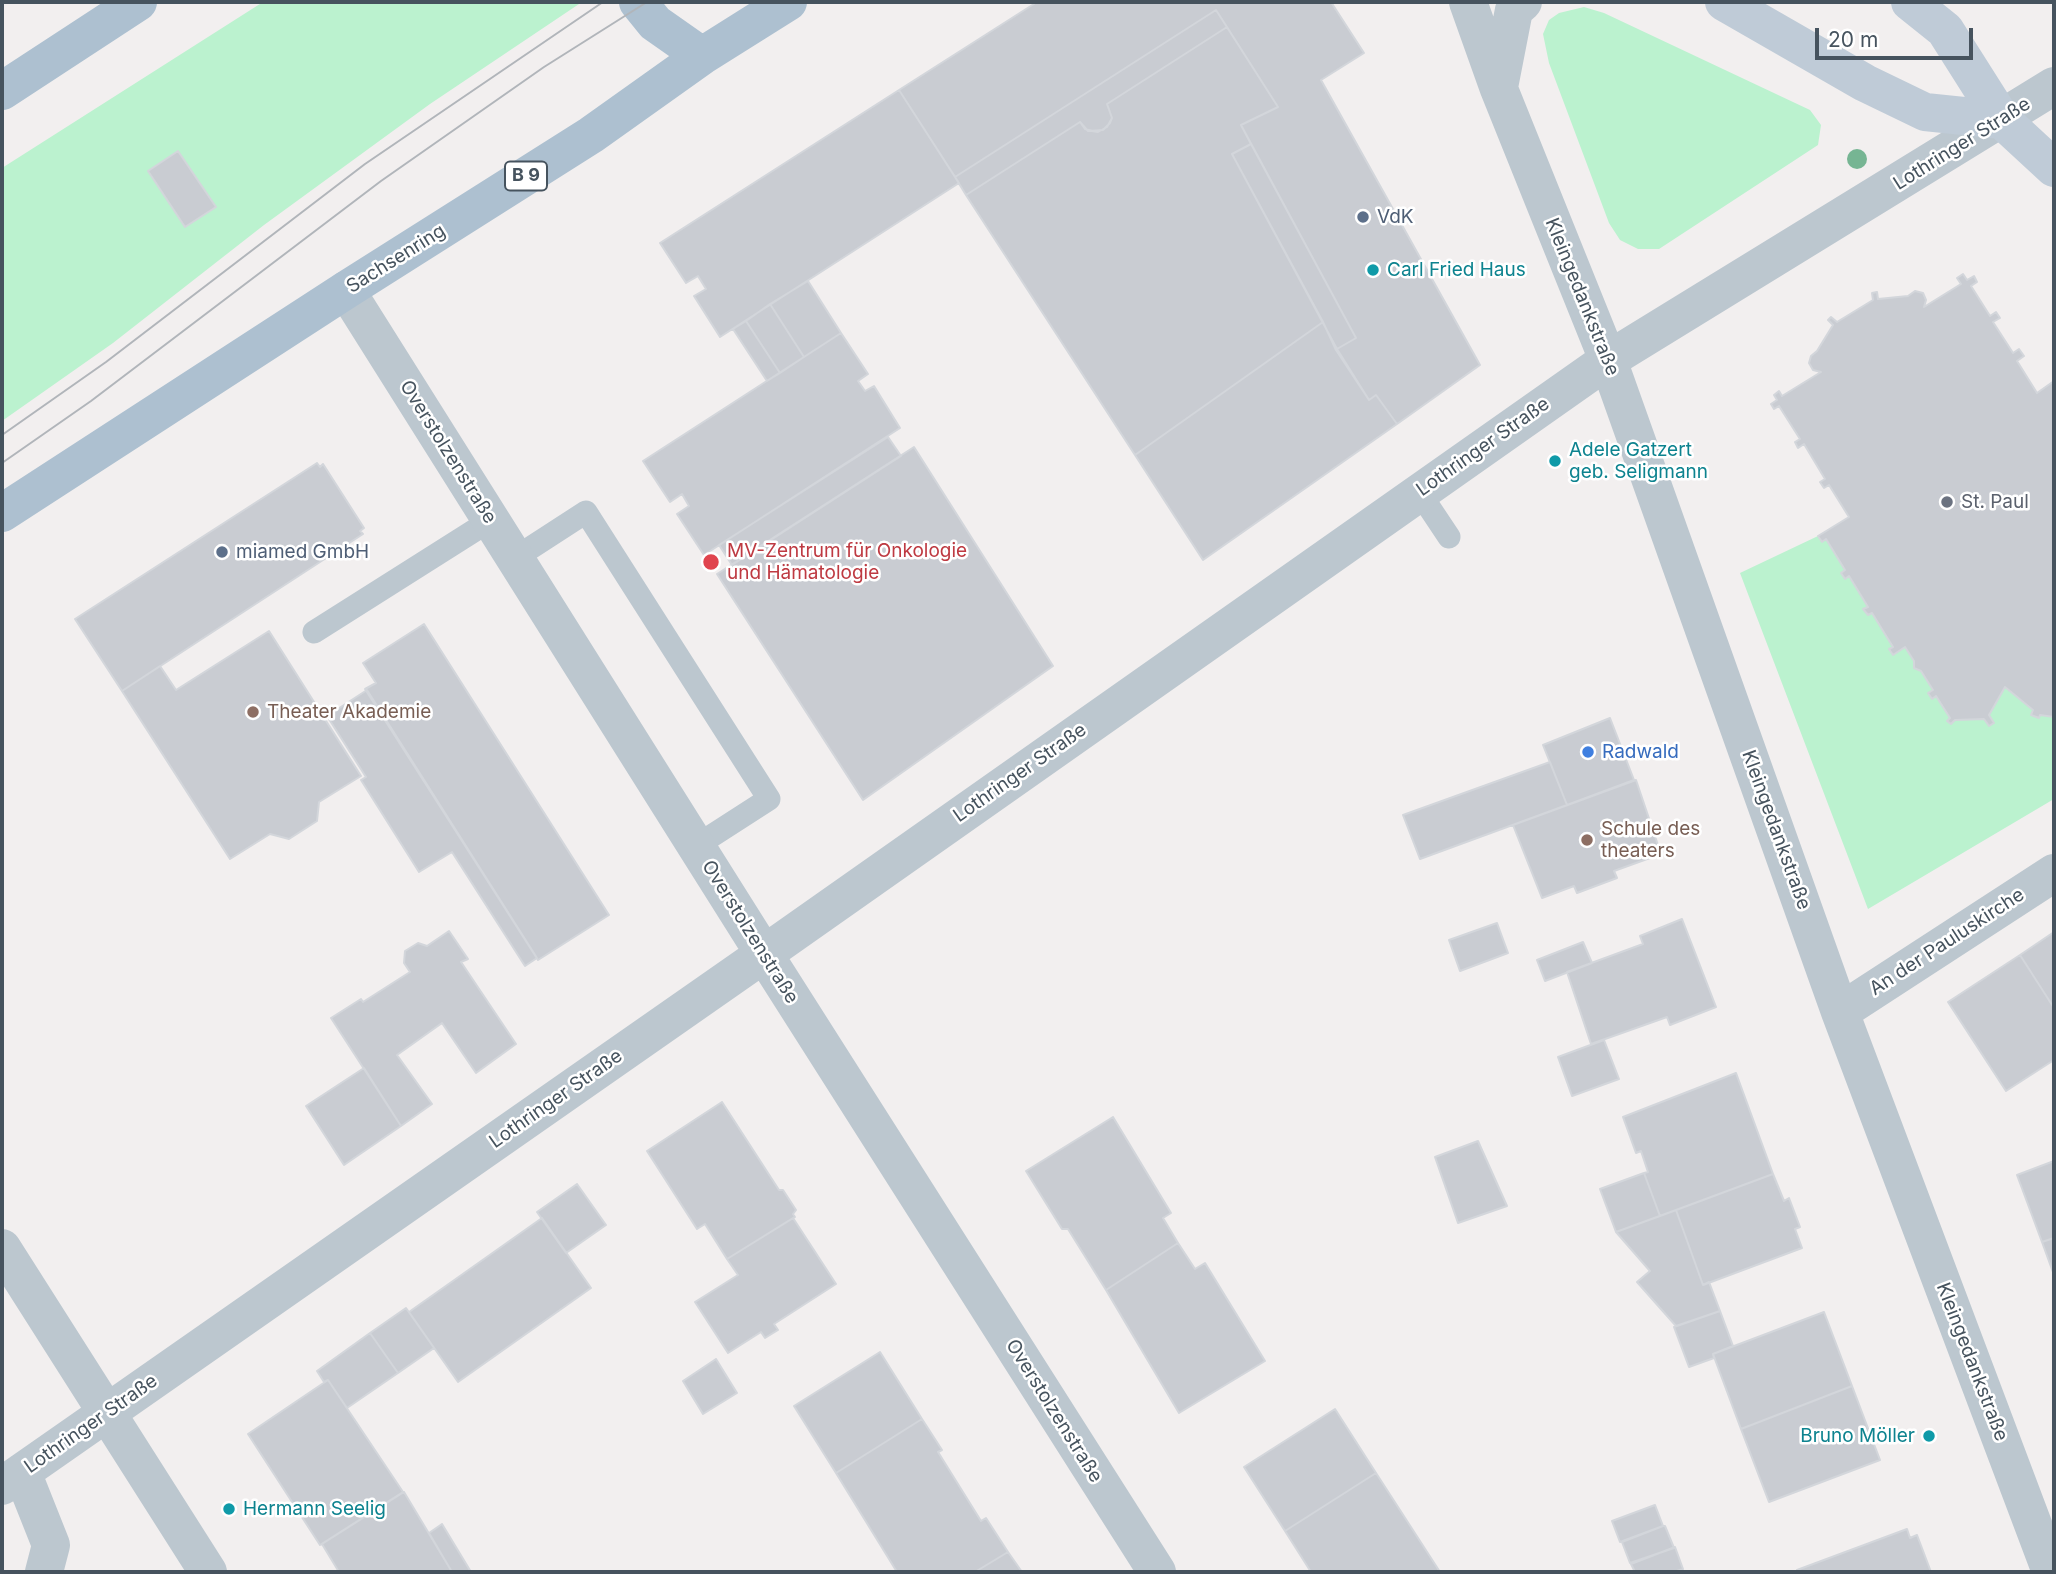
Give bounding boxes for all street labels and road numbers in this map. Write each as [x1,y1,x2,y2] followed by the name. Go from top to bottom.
[1889,93,2035,195] street label: Lothringer Straße
[505,162,547,190] road number: B 9
[1540,215,1624,379] street label: Kleingedankstraße
[342,220,450,298] street label: Sachsenring
[395,376,501,528] street label: Overstolzenstraße
[1412,393,1554,501] street label: Lothringer Straße
[949,719,1091,827] street label: Lothringer Straße
[1737,747,1815,913] street label: Kleingedankstraße
[697,856,803,1008] street label: Overstolzenstraße
[1865,883,2029,1001] street label: An der Pauluskirche
[485,1045,627,1153] street label: Lothringer Straße
[1931,1280,2013,1444] street label: Kleingedankstraße
[1001,1335,1107,1487] street label: Overstolzenstraße
[20,1370,162,1478] street label: Lothringer Straße

